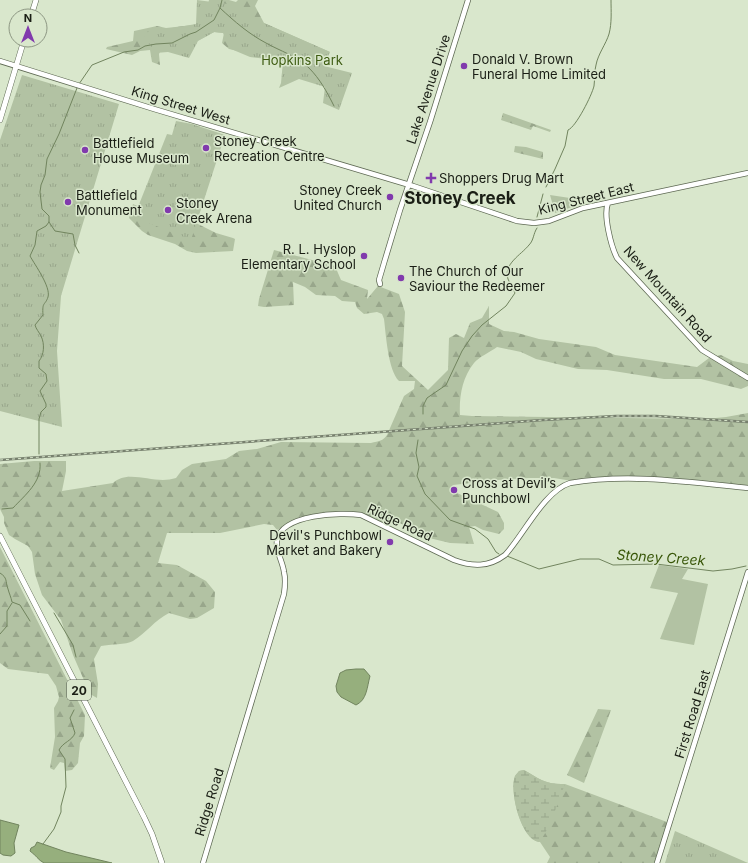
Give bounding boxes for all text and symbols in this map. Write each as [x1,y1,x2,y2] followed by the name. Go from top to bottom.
[8,8,48,48] north arrow
[24,11,32,25] text: N
[403,32,453,146] street label: Lake Avenue Drive
[472,51,606,82] place label: Donald V. Brown Funeral Home Limited
[261,52,343,68] park label: Hopkins Park
[459,61,469,71] marker: Donald V. Brown Funeral Home Limited
[130,82,232,128] street label: King Street West
[214,133,325,164] place label: Stoney Creek Recreation Centre
[93,135,189,166] place label: Battlefield House Museum
[201,143,211,153] marker: Stoney Creek Recreation Centre
[80,145,90,155] marker: Battlefield House Museum
[439,170,564,186] place label: Shoppers Drug Mart
[426,173,436,183] marker: Shoppers Drug Mart
[537,178,635,218] street label: King Street East
[294,182,382,213] place label: Stoney Creek United Church
[76,187,142,218] place label: Battlefield Monument
[404,188,516,208] district label: Stoney Creek
[385,192,395,202] marker: Stoney Creek United Church
[176,195,252,226] place label: Stoney Creek Arena
[63,197,73,207] marker: Battlefield Monument
[163,205,173,215] marker: Stoney Creek Arena
[241,241,356,272] place label: R. L. Hyslop Elementary School
[621,243,715,345] street label: New Mountain Road
[359,251,369,261] marker: R. L. Hyslop Elementary School
[409,263,545,294] place label: The Church of Our Saviour the Redeemer
[396,273,406,283] marker: The Church of Our Saviour the Redeemer
[462,475,556,506] place label: Cross at Devil’s Punchbowl
[449,485,459,495] marker: Cross at Devil’s Punchbowl
[365,500,435,544] street label: Ridge Road
[266,527,382,558] place label: Devil's Punchbowl Market and Bakery
[385,537,395,547] marker: Devil's Punchbowl Market and Bakery
[616,545,706,569] water label: Stoney Creek
[671,668,713,760] street label: First Road East
[67,680,91,700] road number: 20
[191,766,227,838] street label: Ridge Road

